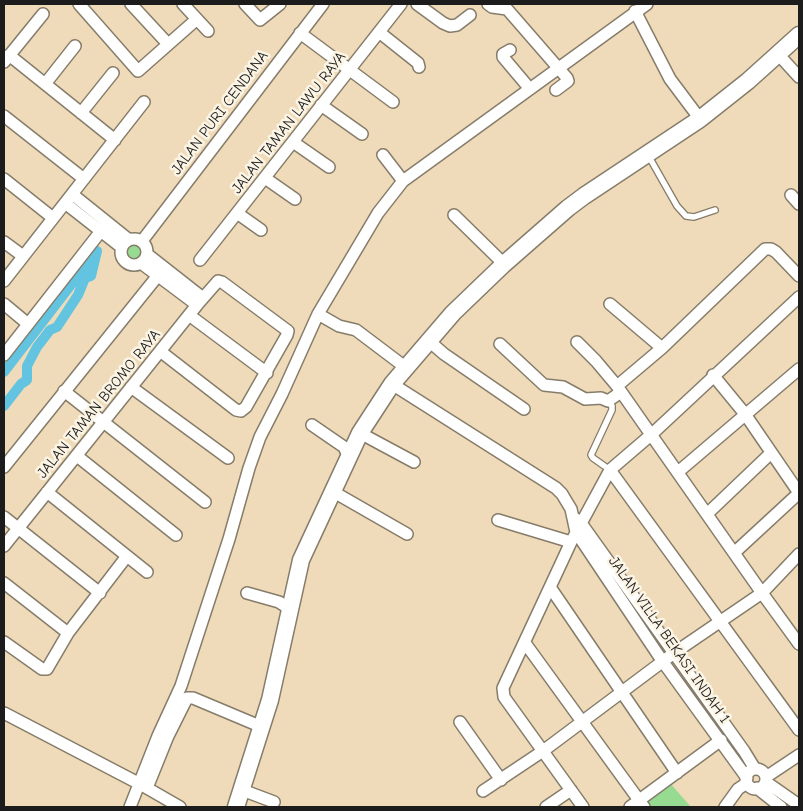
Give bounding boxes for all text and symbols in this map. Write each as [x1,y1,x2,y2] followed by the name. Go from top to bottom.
[168,48,272,178] street label: JALAN PURI CENDANA
[228,49,350,197] street label: JALAN TAMAN LAWU RAYA
[33,326,165,482] street label: JALAN TAMAN BROMO RAYA
[604,553,734,727] street label: JALAN VILLA BEKASI INDAH 1

